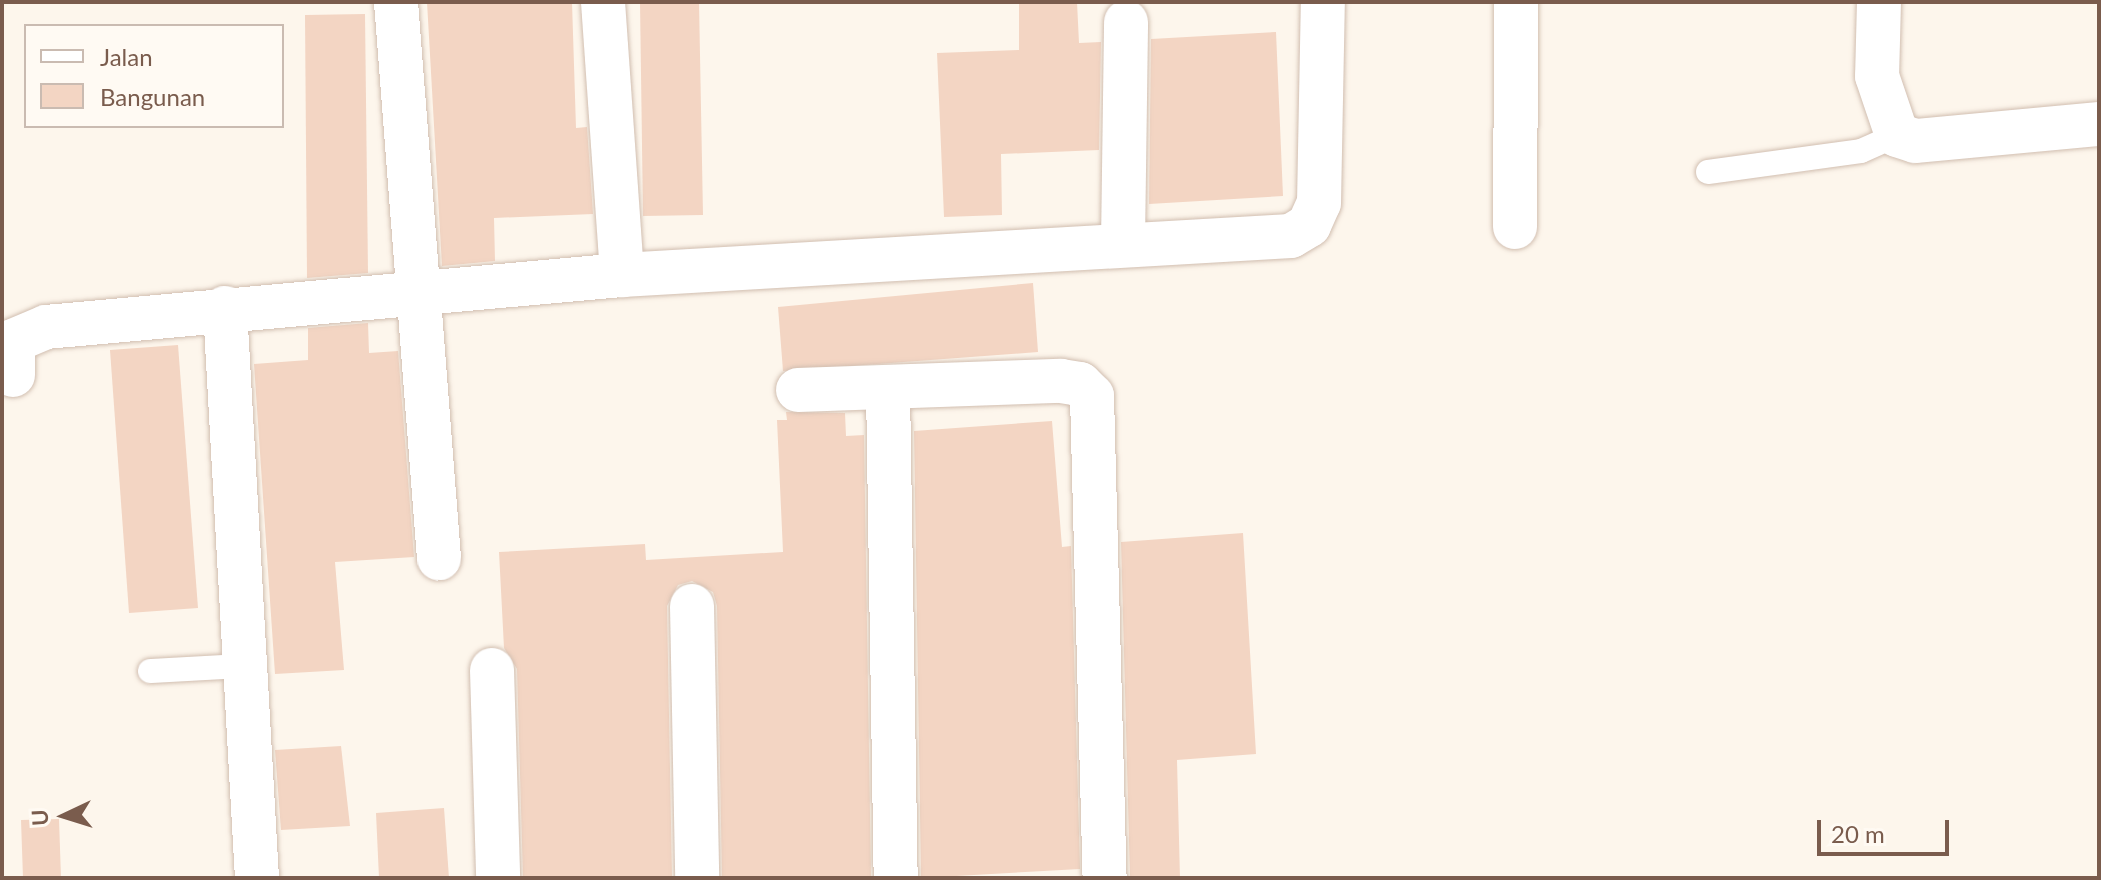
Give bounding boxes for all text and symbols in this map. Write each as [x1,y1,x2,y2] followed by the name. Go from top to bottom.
[24,24,284,128] legend
[100,42,153,71] text: Jalan
[100,82,205,111] text: Bangunan
[24,776,104,856] north arrow
[1821,804,1953,854] scale bar
[26,809,54,827] text: U
[1831,819,1885,848] text: 20 m

